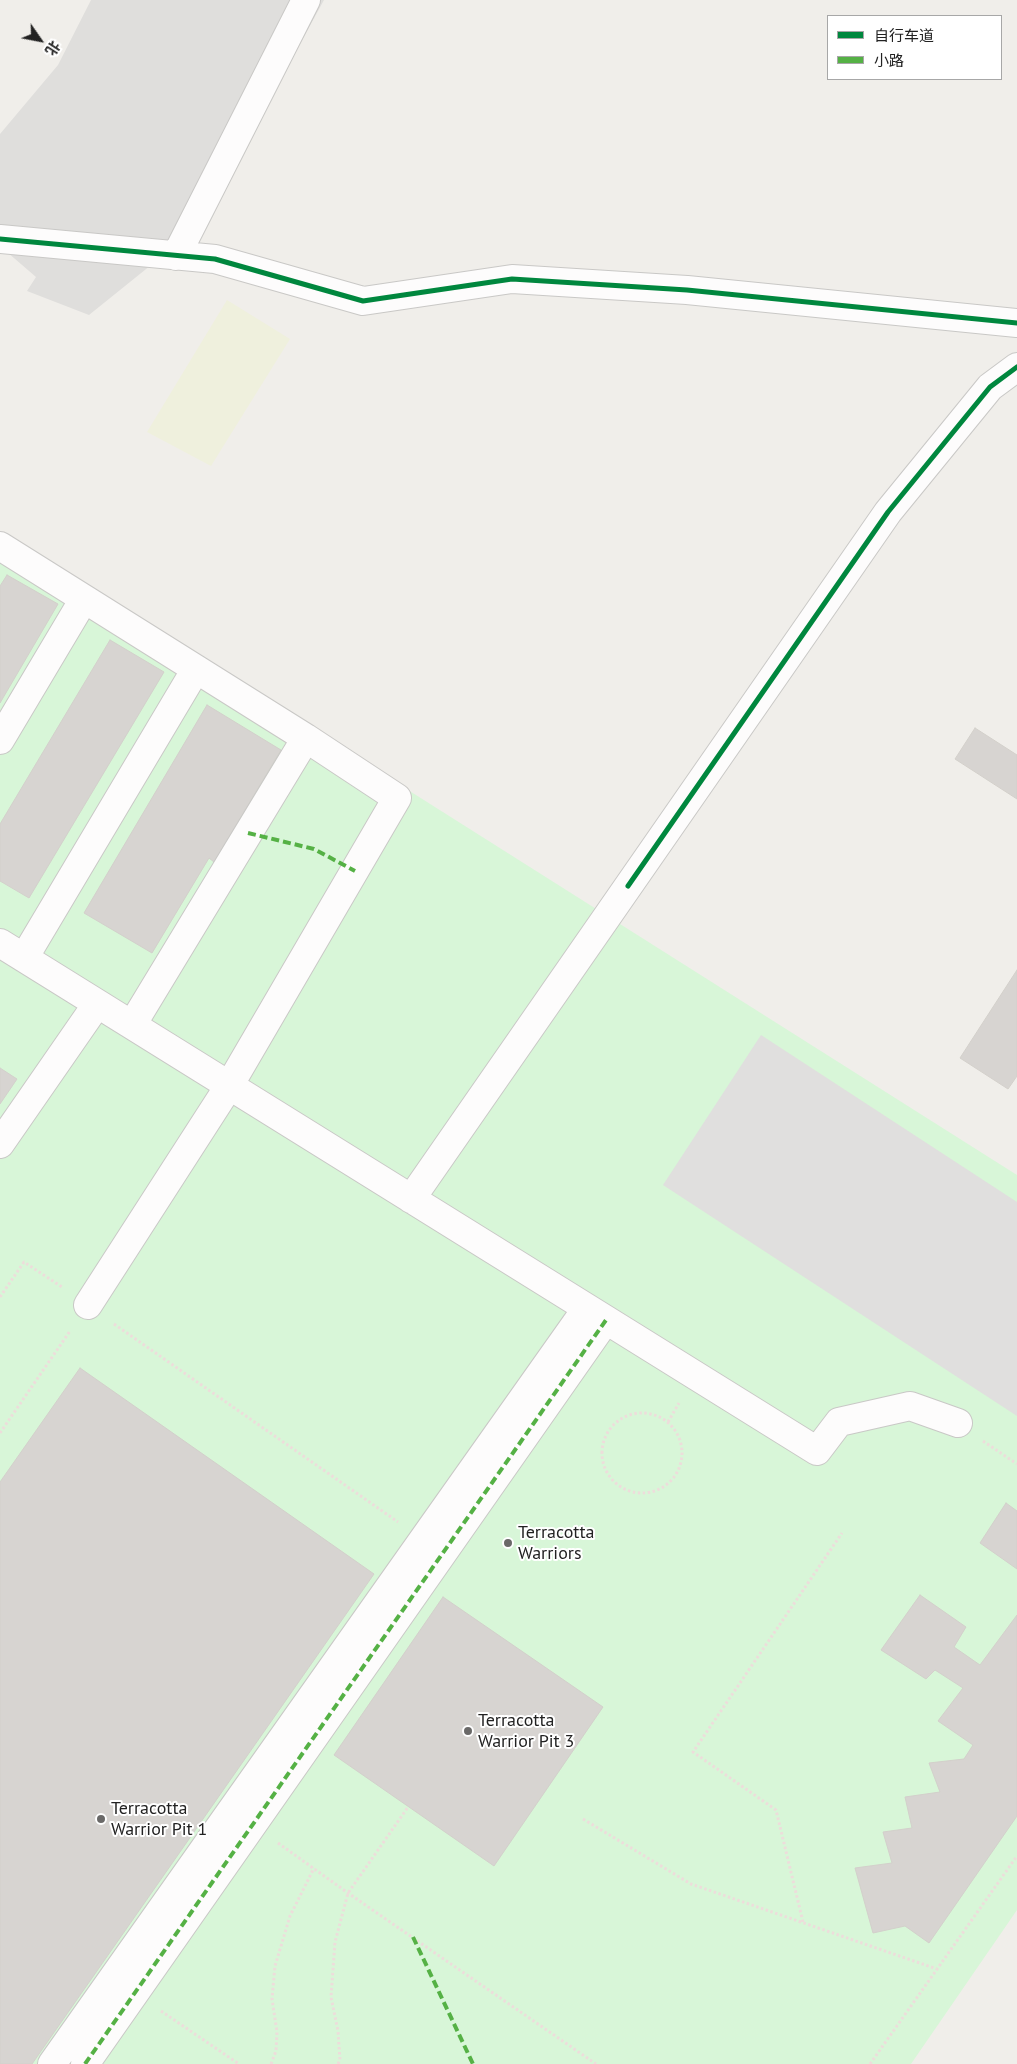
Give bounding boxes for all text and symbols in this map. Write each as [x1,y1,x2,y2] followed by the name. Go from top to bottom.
[15,15,65,65] north arrow
[827,15,1002,80] legend
[874,26,934,45] text: 自行车道
[41,37,64,59] text: 北
[874,51,904,70] text: 小路
[518,1522,594,1565] place label: Terracotta Warriors
[502,1537,514,1549] marker: Terracotta Warriors
[478,1710,574,1752] place label: Terracotta Warrior Pit 3
[462,1725,474,1737] marker: Terracotta Warrior Pit 3
[111,1798,207,1840] place label: Terracotta Warrior Pit 1
[95,1813,107,1825] marker: Terracotta Warrior Pit 1

